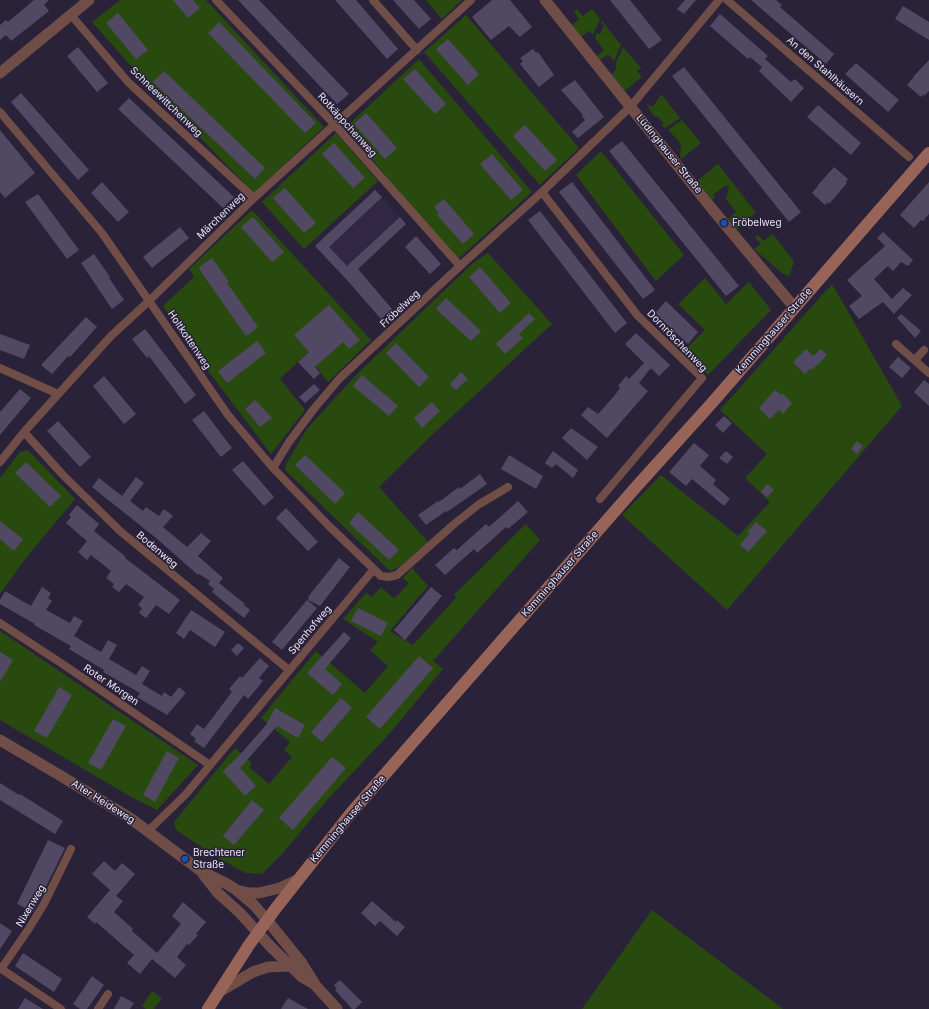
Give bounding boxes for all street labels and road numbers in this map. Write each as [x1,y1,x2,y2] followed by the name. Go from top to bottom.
[784,34,866,108] street label: An den Stahlhäusern
[127,64,205,140] street label: Schneewittchenweg
[315,90,379,160] street label: Rotkäppchenweg
[633,112,705,196] street label: Lüdinghauser Straße
[195,190,247,242] street label: Märchenweg
[733,285,815,377] street label: Kemminghauser Straße
[378,288,422,330] street label: Fröbelweg
[165,308,213,372] street label: Holtkottenweg
[644,308,710,374] street label: Dornröschenweg
[519,528,601,620] street label: Kemminghauser Straße
[134,529,180,571] street label: Bodenweg
[286,603,334,657] street label: Spenhofweg
[81,662,141,708] street label: Roter Morgen
[308,773,388,865] street label: Kemminghauser Straße
[69,778,137,826] street label: Alter Heideweg
[14,883,48,929] street label: Nixenweg

